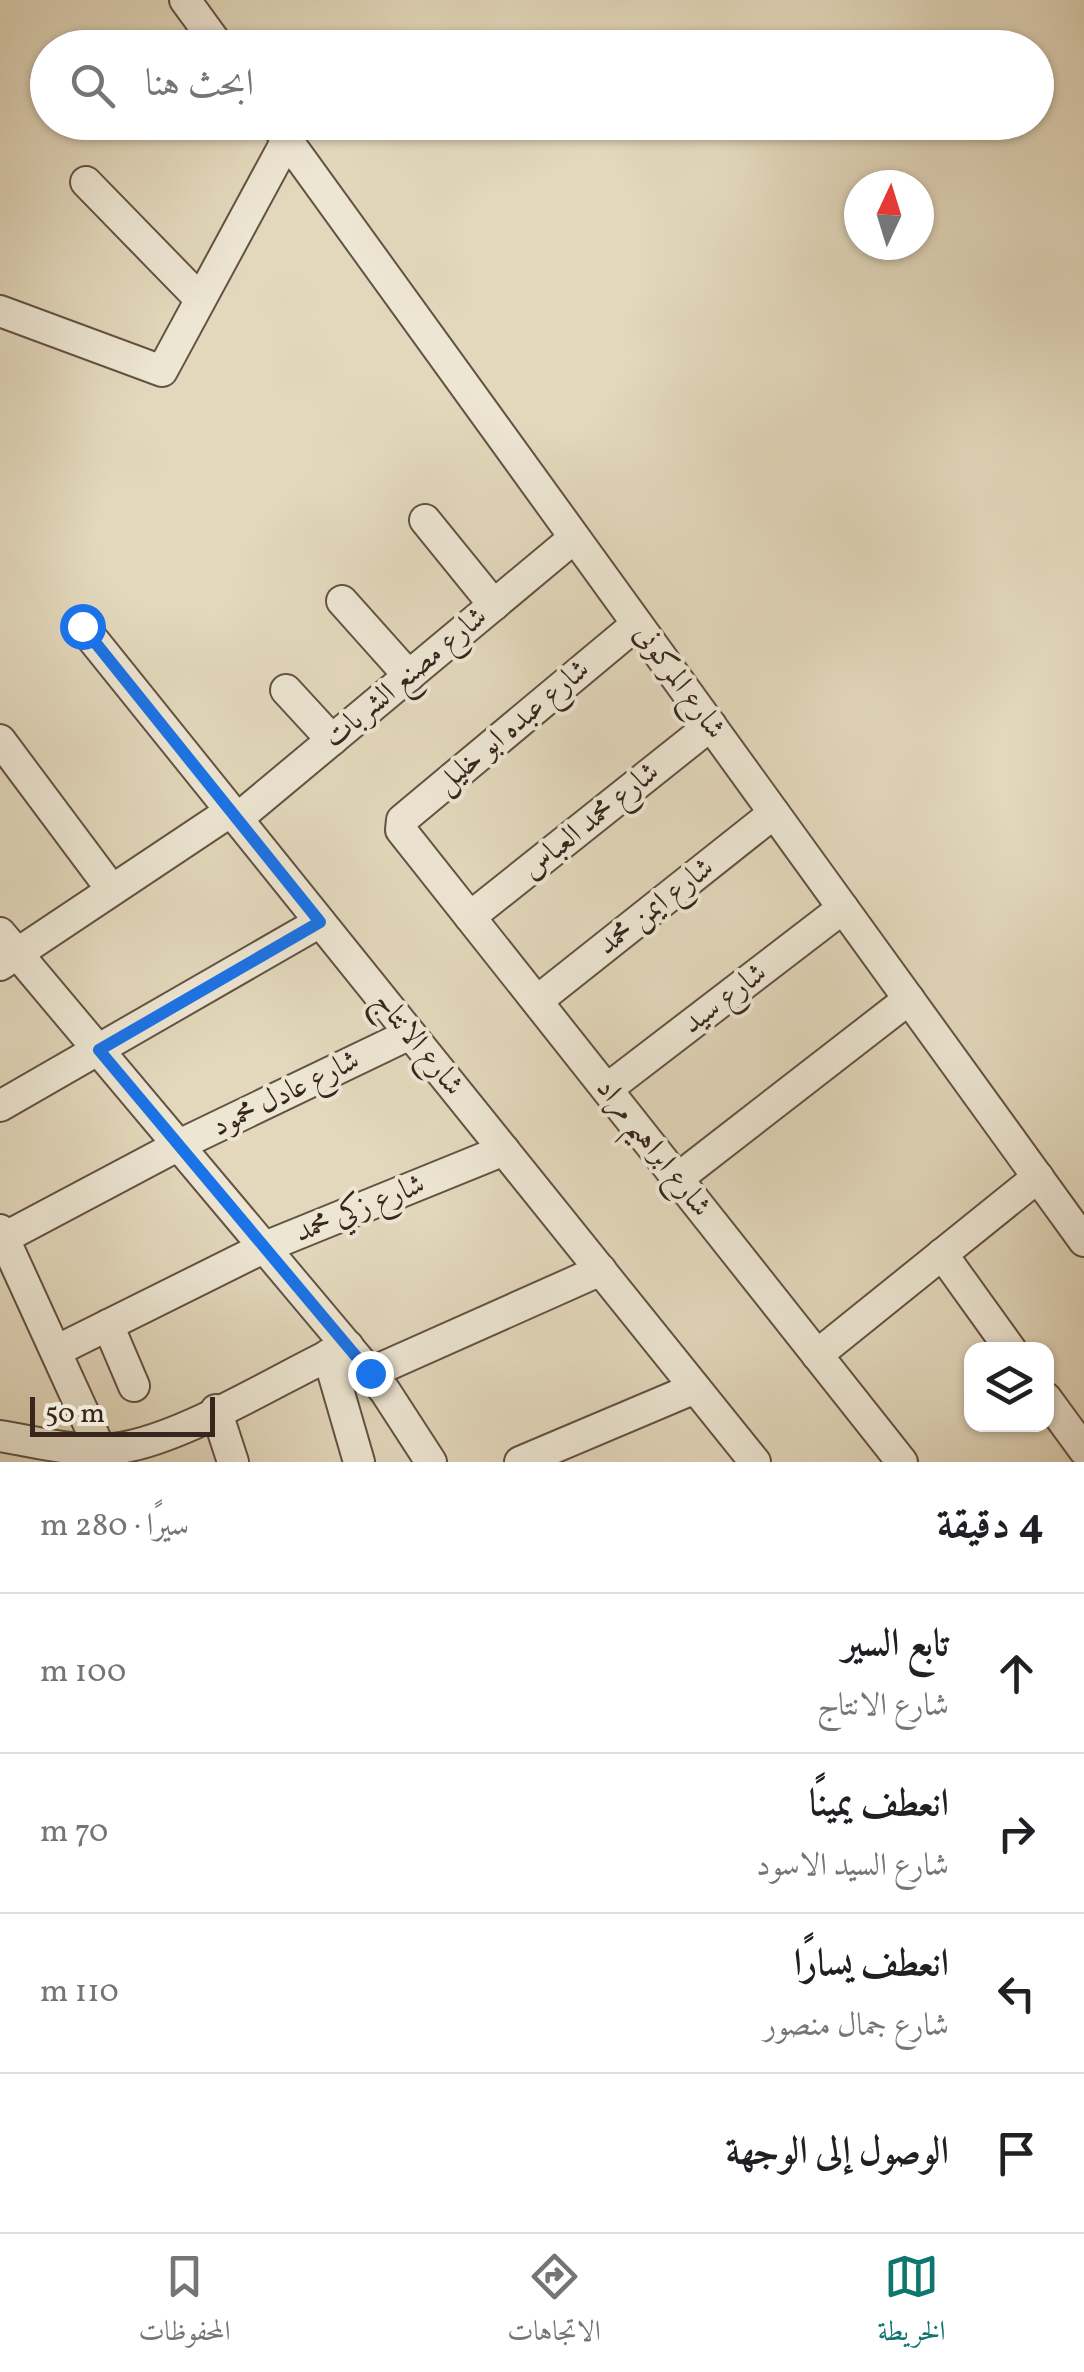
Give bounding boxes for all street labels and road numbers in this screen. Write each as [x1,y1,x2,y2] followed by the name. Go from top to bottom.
[315,597,499,762] street label: شارع مصنع الشربات
[621,616,735,749] street label: شارع المركونى
[427,650,601,806] street label: شارع عبده ابو خليل
[513,752,670,891] street label: شارع محمد العباس
[589,848,725,968] street label: شارع ايمن محمد
[674,953,777,1046] street label: شارع سيد
[360,983,473,1107] street label: شارع الانتاج
[205,1040,368,1150] street label: شارع عادل محمود
[581,1070,721,1230] street label: شارع ابراهيم مراد
[289,1164,432,1256] street label: شارع زكي محمد

